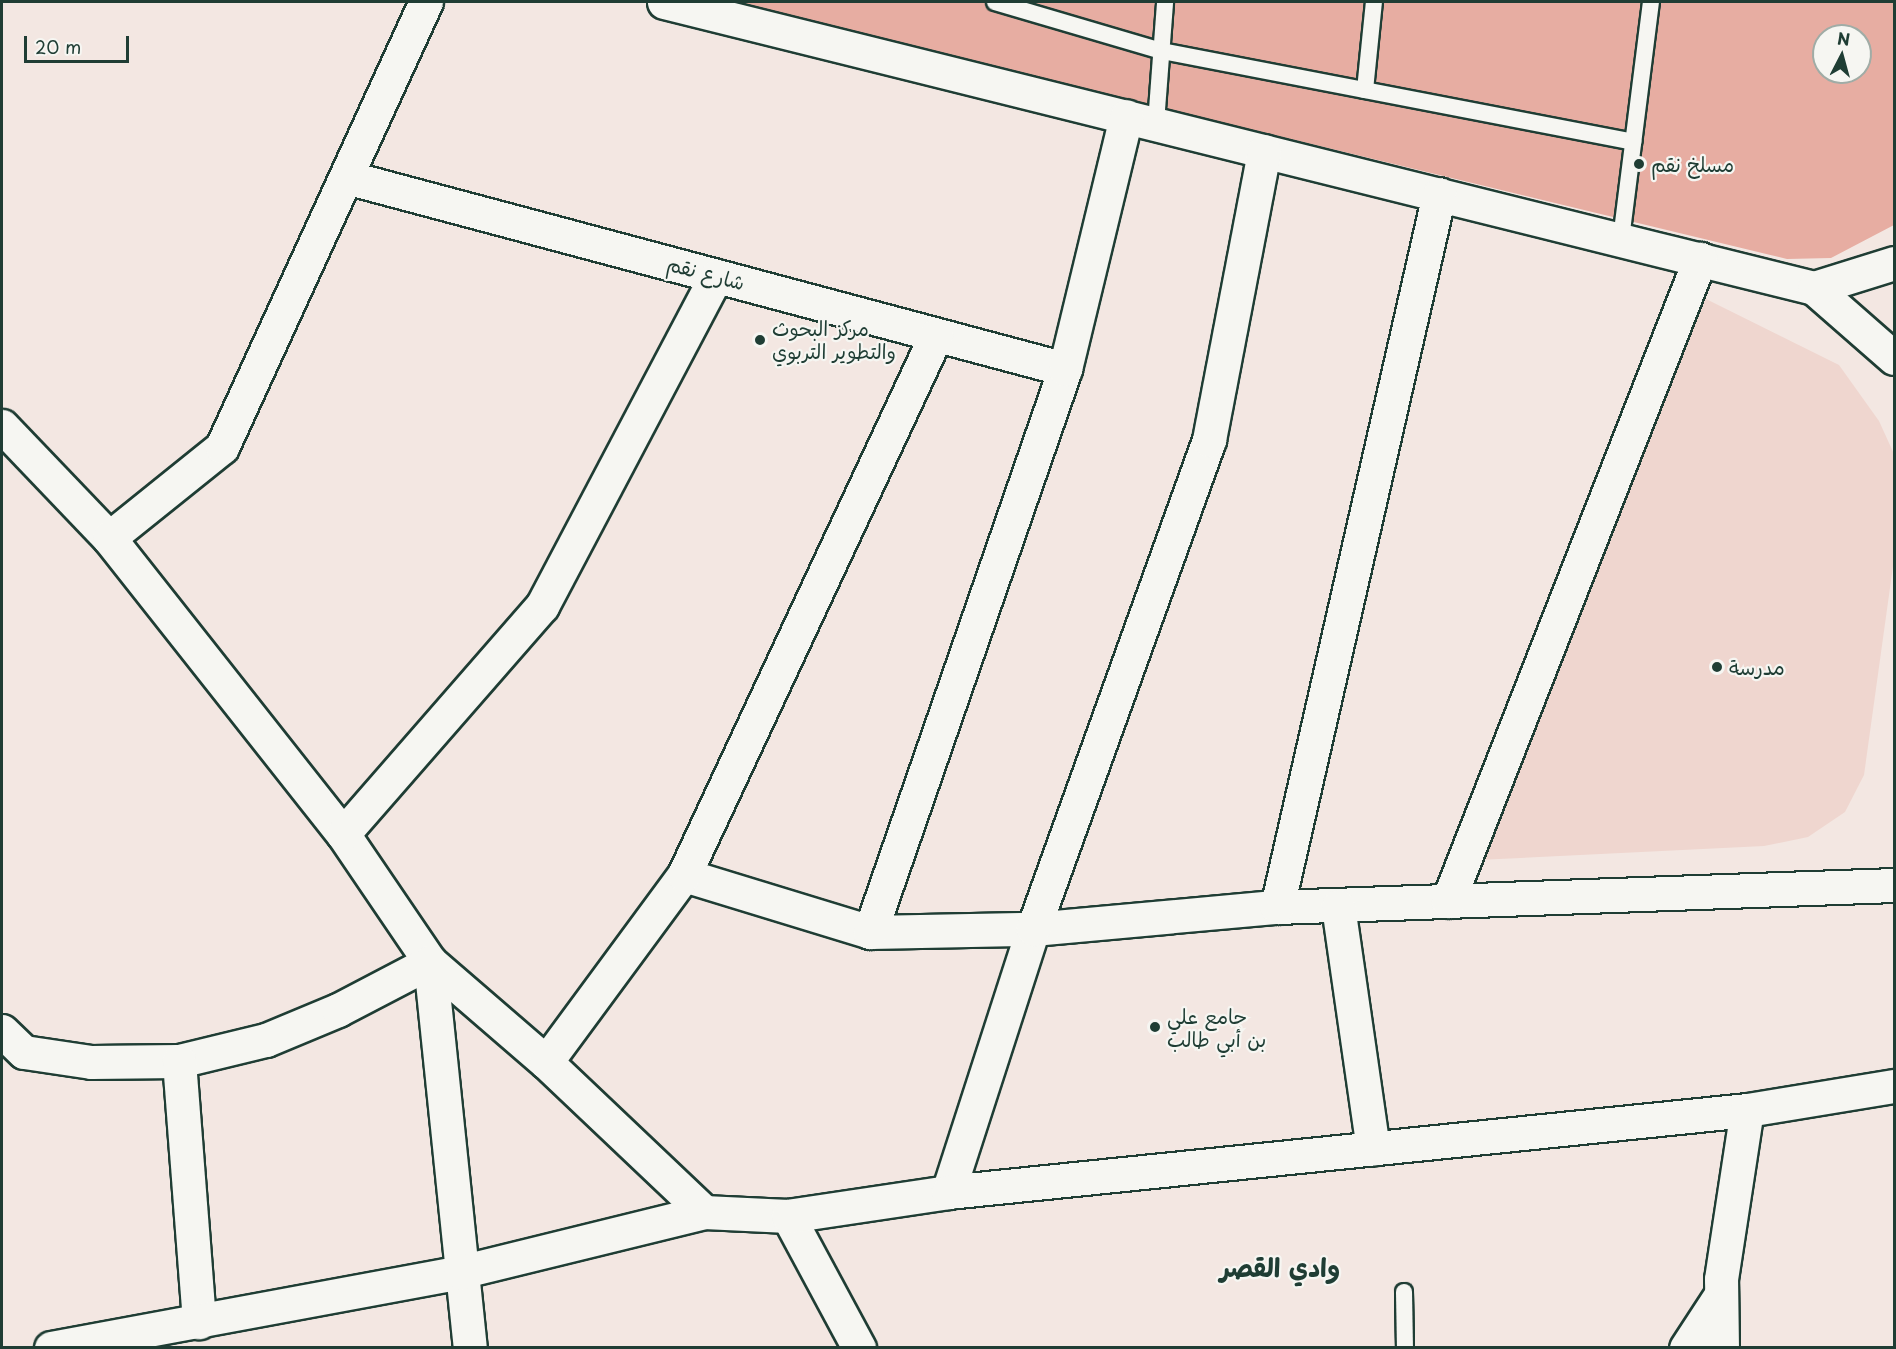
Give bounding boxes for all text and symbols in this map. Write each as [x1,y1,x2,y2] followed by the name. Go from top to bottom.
[27,24,132,62] scale bar
[1812,24,1872,84] north arrow
[1836,25,1851,51] text: N
[35,33,81,60] text: 20 m
[1651,152,1734,176] place label: مسلخ نقم
[1632,157,1646,171] marker: مسلخ نقم
[664,251,748,295] street label: شارع نقم
[772,316,896,363] place label: مركز البحوث والتطوير التربوي
[753,333,767,347] marker: مركز البحوث والتطوير التربوي
[1729,655,1785,679] place label: مدرسة
[1710,660,1724,674] marker: مدرسة
[1167,1004,1266,1051] place label: جامع علي بن أبي طالب
[1148,1020,1162,1034] marker: جامع علي بن أبي طالب
[1220,1251,1340,1283] district label: وادي القصر

